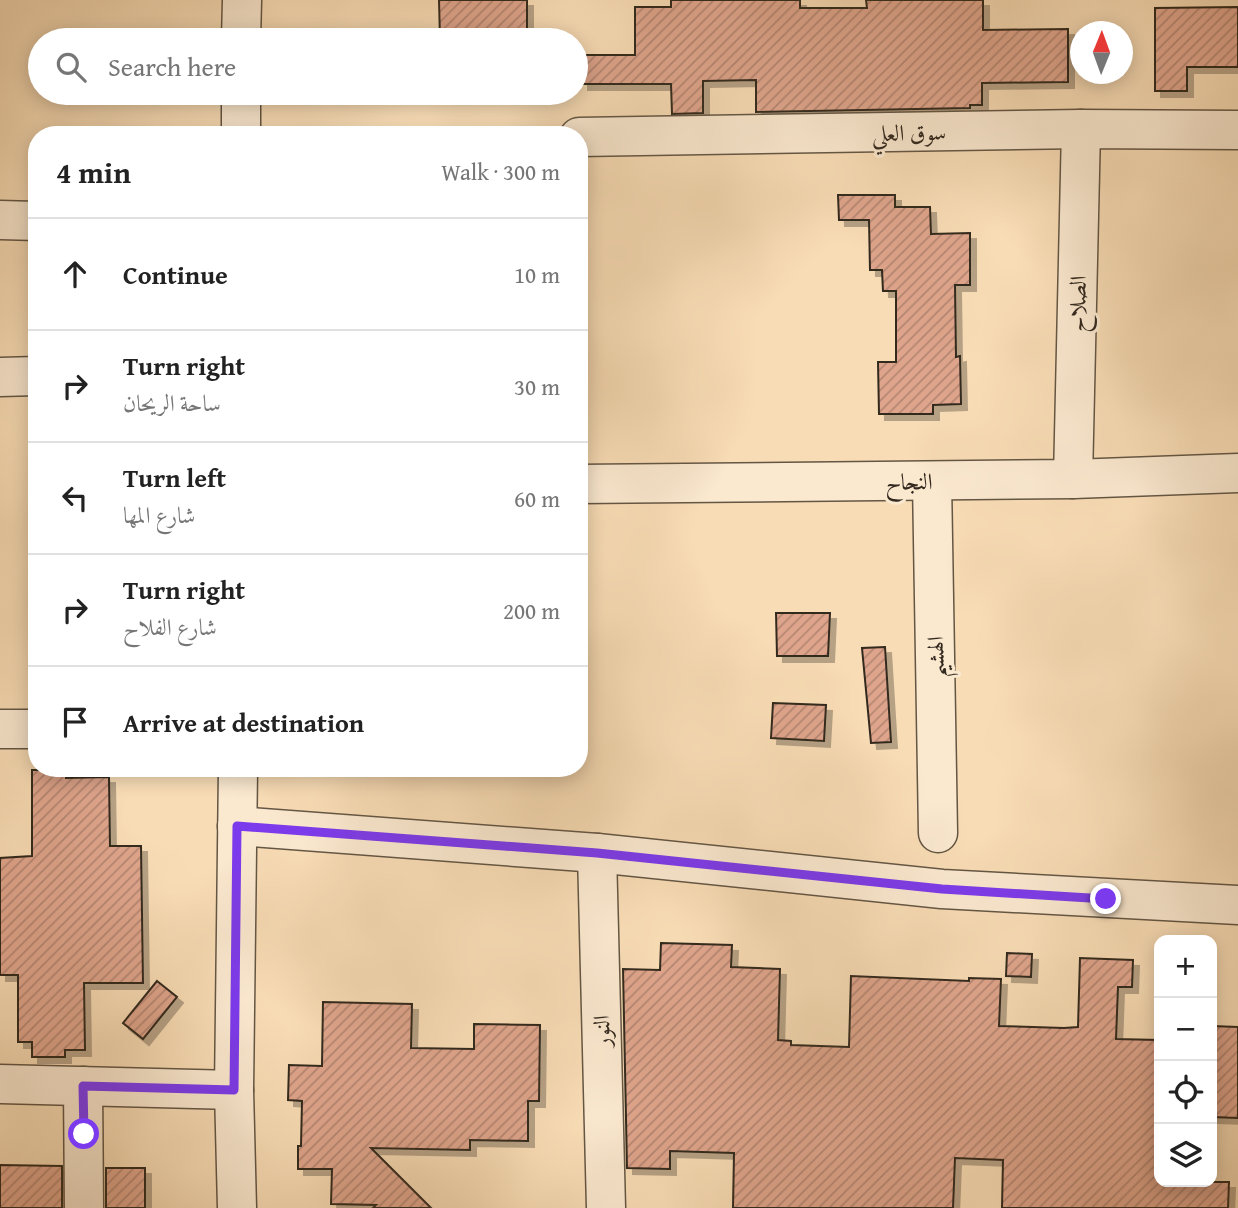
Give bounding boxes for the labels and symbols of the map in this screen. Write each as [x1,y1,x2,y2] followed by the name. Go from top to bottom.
[1070,21,1133,84] north arrow
[871,115,947,156] street label: سوق العلي
[1060,275,1099,333] street label: الصلاح
[885,464,933,503] street label: النجاح
[918,636,959,678] street label: الهشيم
[1090,883,1121,914] route end
[584,1015,618,1049] street label: النور
[68,1118,99,1149] route start

